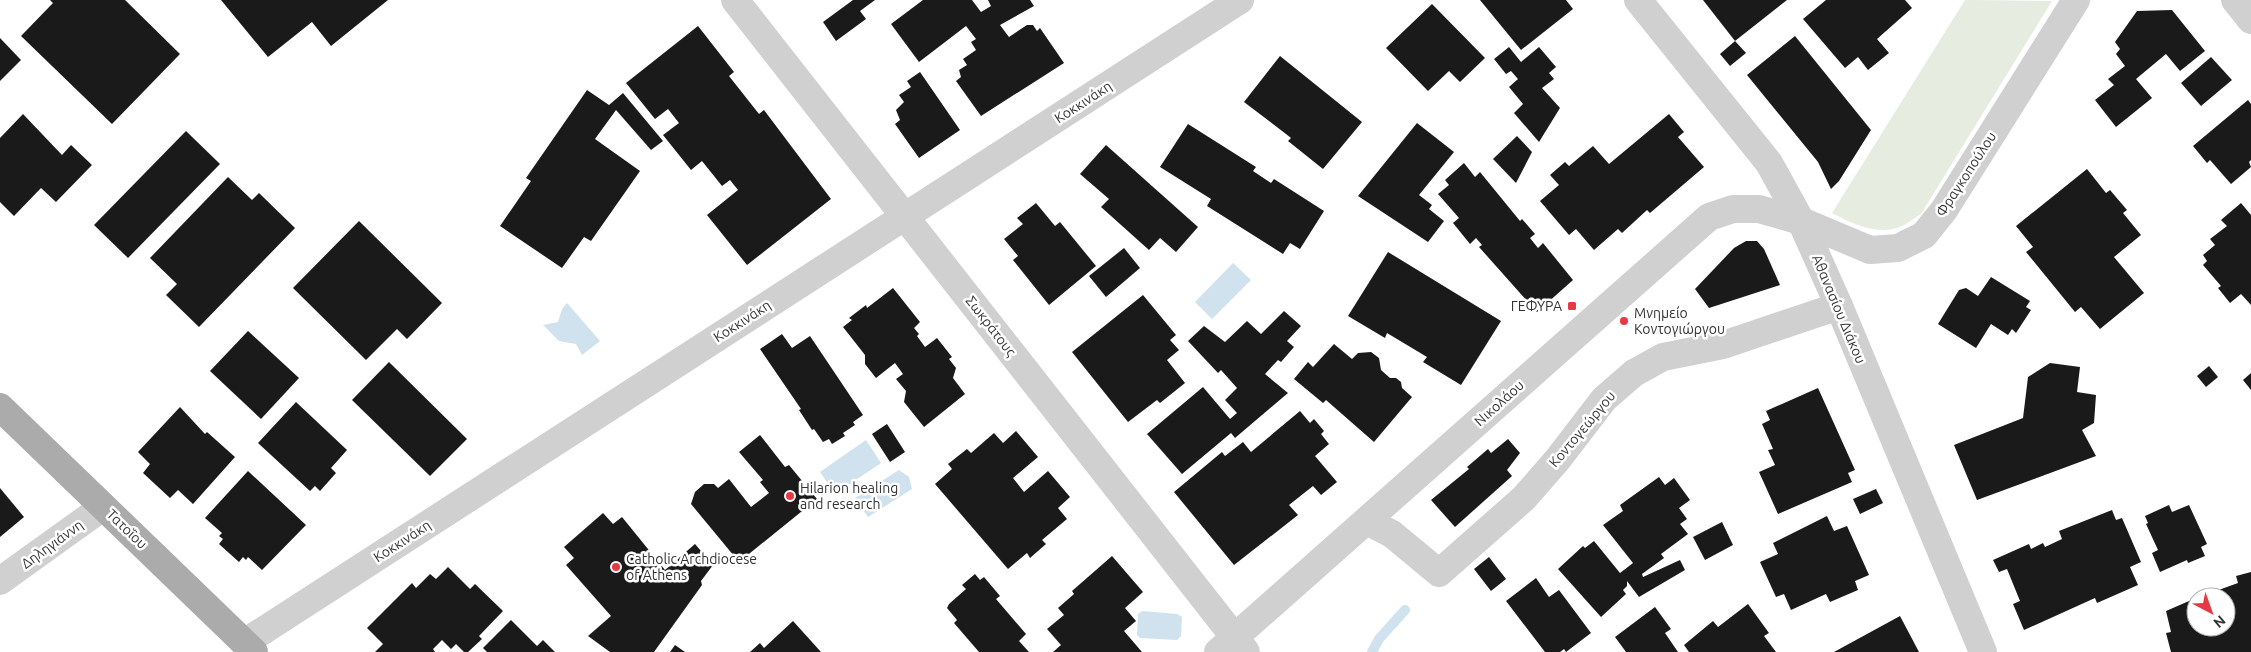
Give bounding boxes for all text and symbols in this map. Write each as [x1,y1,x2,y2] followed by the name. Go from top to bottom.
[1051,78,1115,126] street label: Κοκκινάκη
[1933,129,1999,219] street label: Φραγκοπούλου
[1809,252,1869,366] street label: Αθανασίου Διάκου
[963,293,1020,360] street label: Σωκράτους
[710,297,774,345] street label: Κοκκινάκη
[1511,298,1562,314] place label: ΓΕΦΥΡΑ
[1566,300,1578,312] marker: ΓΕΦΥΡΑ
[1634,305,1725,337] place label: Μνημείο Κοντογιώργου
[1618,315,1630,327] marker: Μνημείο Κοντογιώργου
[1471,377,1527,429] street label: Νικολάου
[1546,388,1618,470] street label: Κοντογεώργου
[800,480,898,512] place label: Hilarion healing and research
[784,490,796,502] marker: Hilarion healing and research
[104,506,150,552] street label: Τατοΐου
[18,516,86,572] street label: Δηληγιάννη
[370,517,434,565] street label: Κοκκινάκη
[626,551,757,583] place label: Catholic Archdiocese of Athens
[610,561,622,573] marker: Catholic Archdiocese of Athens
[2186,587,2236,637] north arrow
[2210,612,2229,631] text: N

